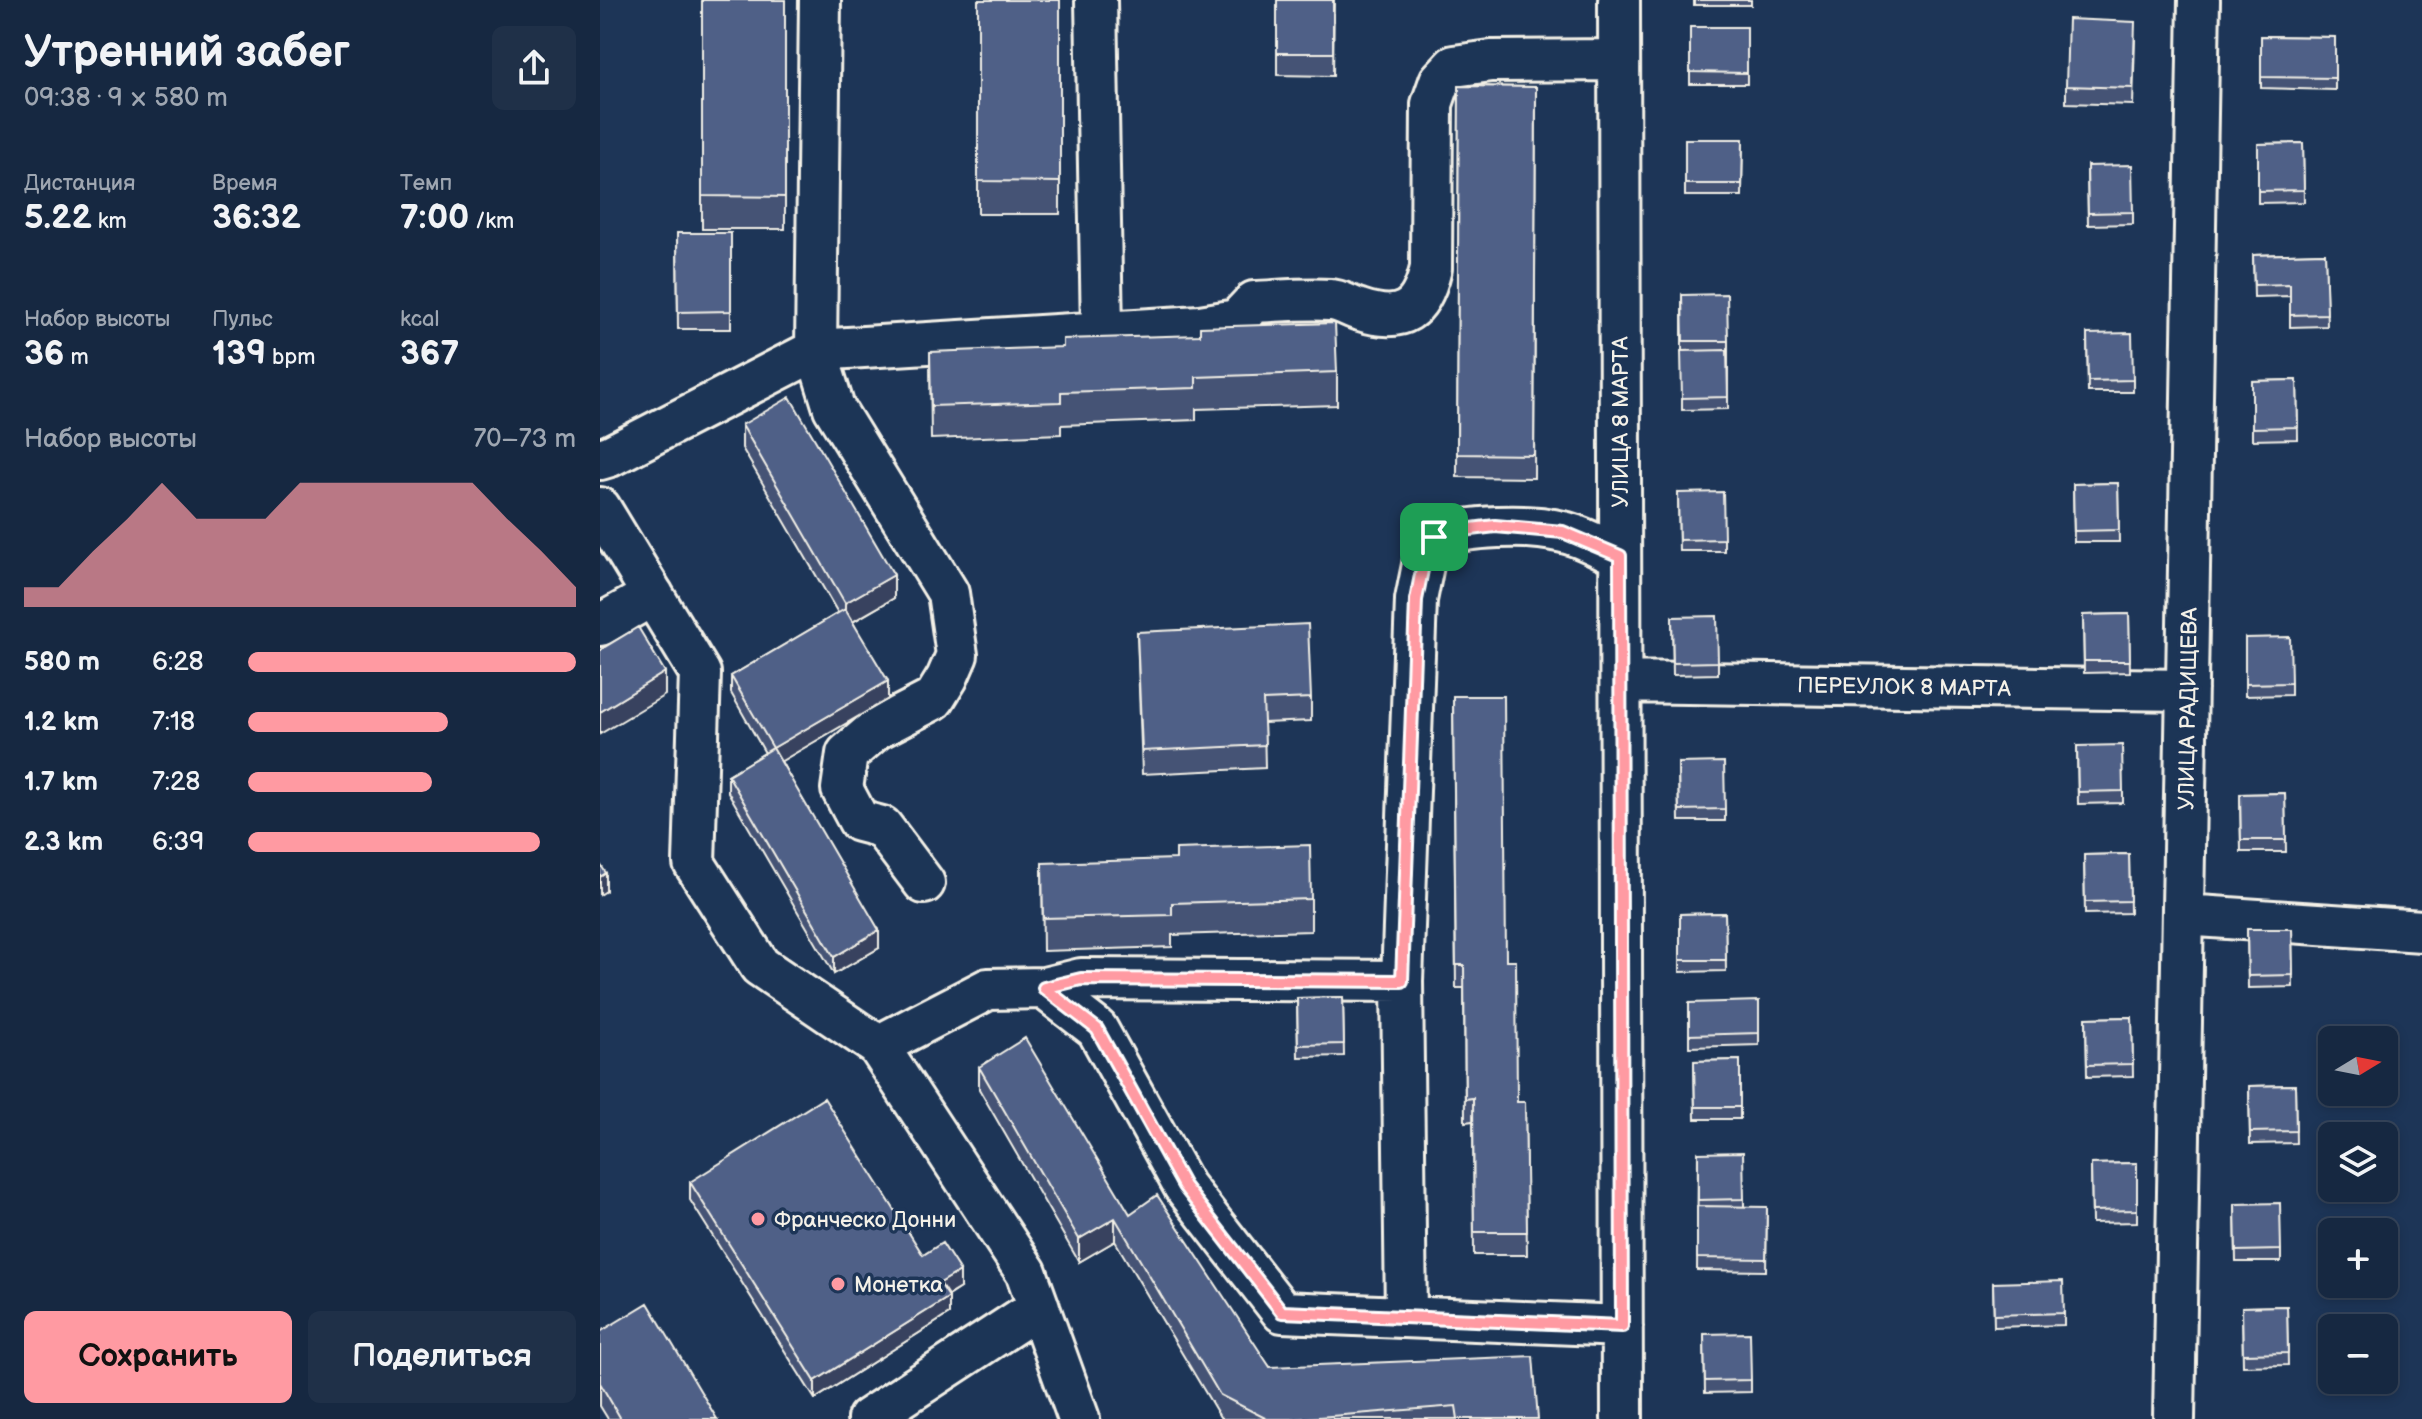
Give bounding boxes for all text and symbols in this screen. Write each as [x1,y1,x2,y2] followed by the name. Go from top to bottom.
[24,26,350,79] text: Утренний забег
[492,26,576,110] button: share
[24,83,228,114] text: 09:38 · 9 × 580 m
[24,170,135,197] text: Дистанция
[212,170,277,197] text: Время
[400,170,452,197] text: Темп
[24,197,92,238] text: 5.22
[212,197,301,238] text: 36:32
[400,197,469,238] text: 7:00
[92,208,127,235] text: km
[469,208,514,235] text: /km
[24,306,170,333] text: Набор высоты
[212,306,273,333] text: Пульс
[400,306,439,333] text: kcal
[24,333,64,374] text: 36
[212,333,266,374] text: 139
[400,333,459,374] text: 367
[1608,336,1635,508] street label: УЛИЦА 8 МАРТА
[64,344,89,371] text: m
[266,344,315,371] text: bpm
[24,424,197,455] text: Набор высоты
[474,424,576,455] text: 70–73 m
[1400,503,1468,571] pin
[1412,515,1456,559] icon: arrive
[2173,607,2204,811] street label: УЛИЦА РАДИЩЕВА
[24,647,100,678] text: 580 m
[152,647,204,678] text: 6:28
[1797,672,2012,703] street label: ПЕРЕУЛОК 8 МАРТА
[24,707,99,738] text: 1.2 km
[152,707,195,738] text: 7:18
[24,767,98,798] text: 1.7 km
[152,767,201,798] text: 7:28
[24,827,103,858] text: 2.3 km
[152,827,204,858] text: 6:39
[2318,1026,2398,1106] north arrow
[2318,1026,2398,1394] map controls
[2318,1122,2398,1202] button: layers
[774,1207,956,1234] place label: Франческо Донни
[749,1210,767,1228] marker: Франческо Донни
[2318,1218,2398,1298] button: +
[854,1272,943,1299] place label: Монетка
[829,1275,847,1293] marker: Монетка
[24,1311,292,1403] button: Сохранить
[308,1311,576,1403] button: Поделиться
[2318,1314,2398,1394] button: −

